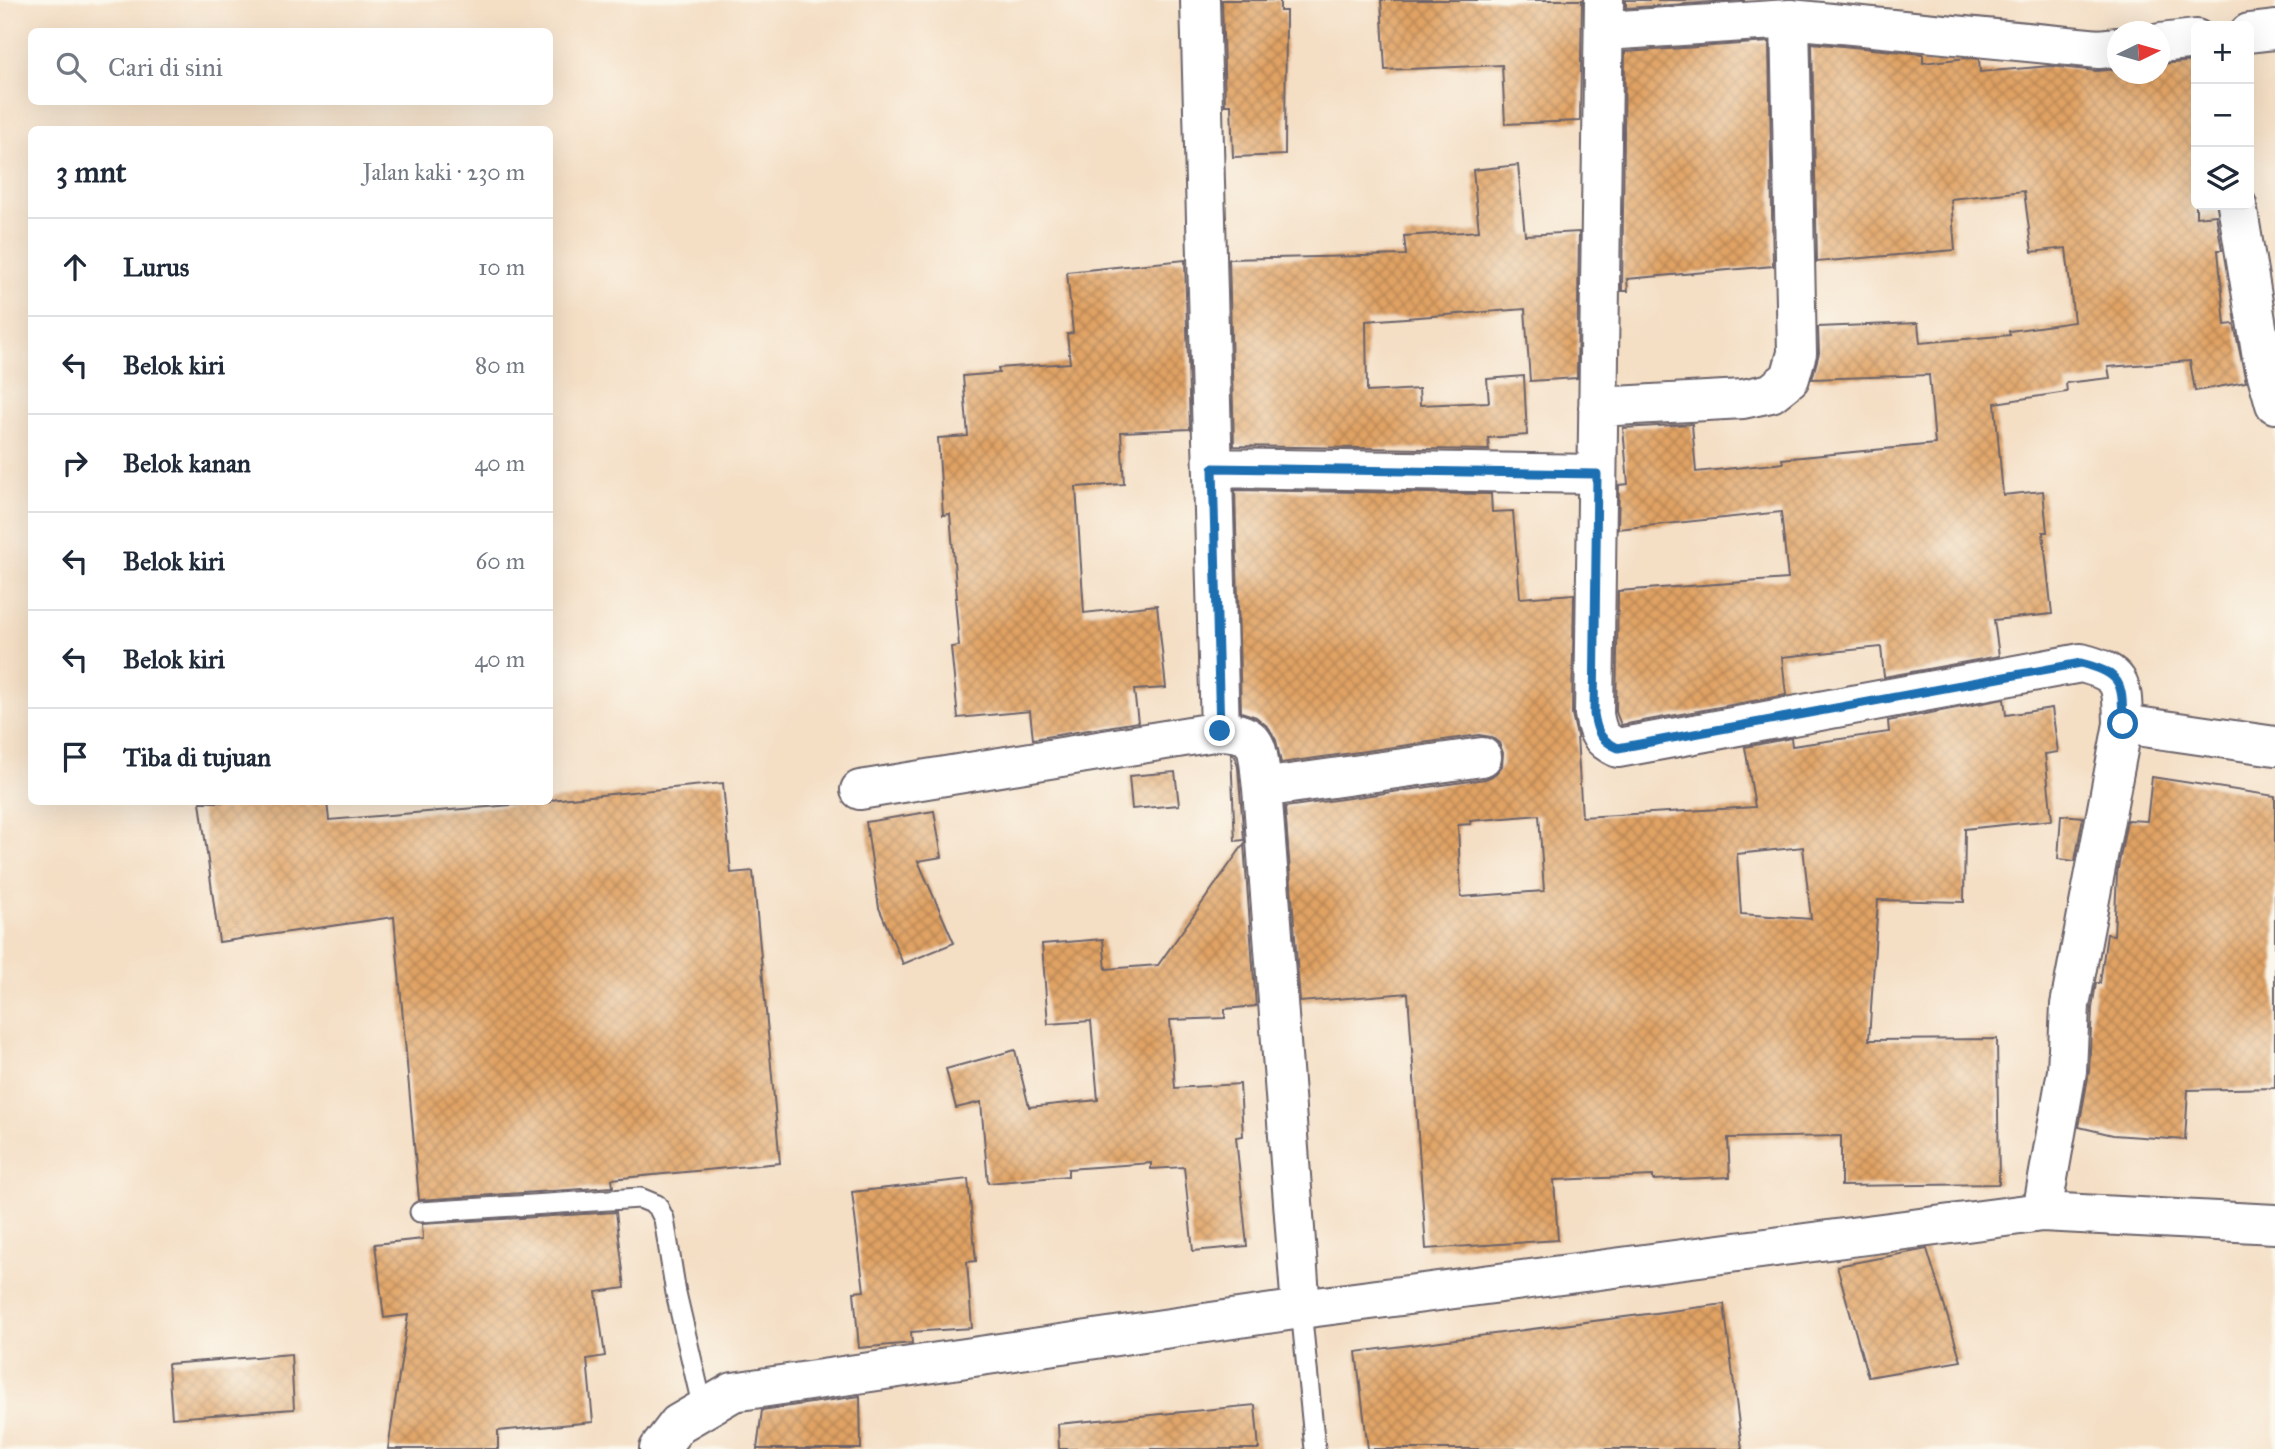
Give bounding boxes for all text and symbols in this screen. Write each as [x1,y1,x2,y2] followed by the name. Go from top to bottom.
[2107,21,2170,84] north arrow
[2191,21,2254,210] map controls
[2191,21,2254,84] button: +
[28,28,553,105] search box
[52,48,90,86] icon: search
[108,51,223,83] text: Cari di sini
[2191,84,2254,147] button: −
[2191,147,2254,210] button: layers
[56,154,126,190] text: 3 mnt
[363,158,525,186] text: Jalan kaki · 230 m
[56,248,94,286] icon: ahead
[123,251,189,283] text: Lurus
[478,253,525,281] text: 10 m
[56,346,94,384] icon: left
[123,349,225,381] text: Belok kiri
[475,351,525,379] text: 80 m
[56,444,94,482] icon: right
[123,447,251,479] text: Belok kanan
[475,449,525,477] text: 40 m
[56,542,94,580] icon: left
[123,545,225,577] text: Belok kiri
[476,547,525,575] text: 60 m
[56,640,94,678] icon: left
[123,643,225,675] text: Belok kiri
[475,645,525,673] text: 40 m
[2107,708,2138,739] route start
[1204,715,1235,746] route end
[56,738,94,776] icon: arrive
[123,741,271,773] text: Tiba di tujuan

